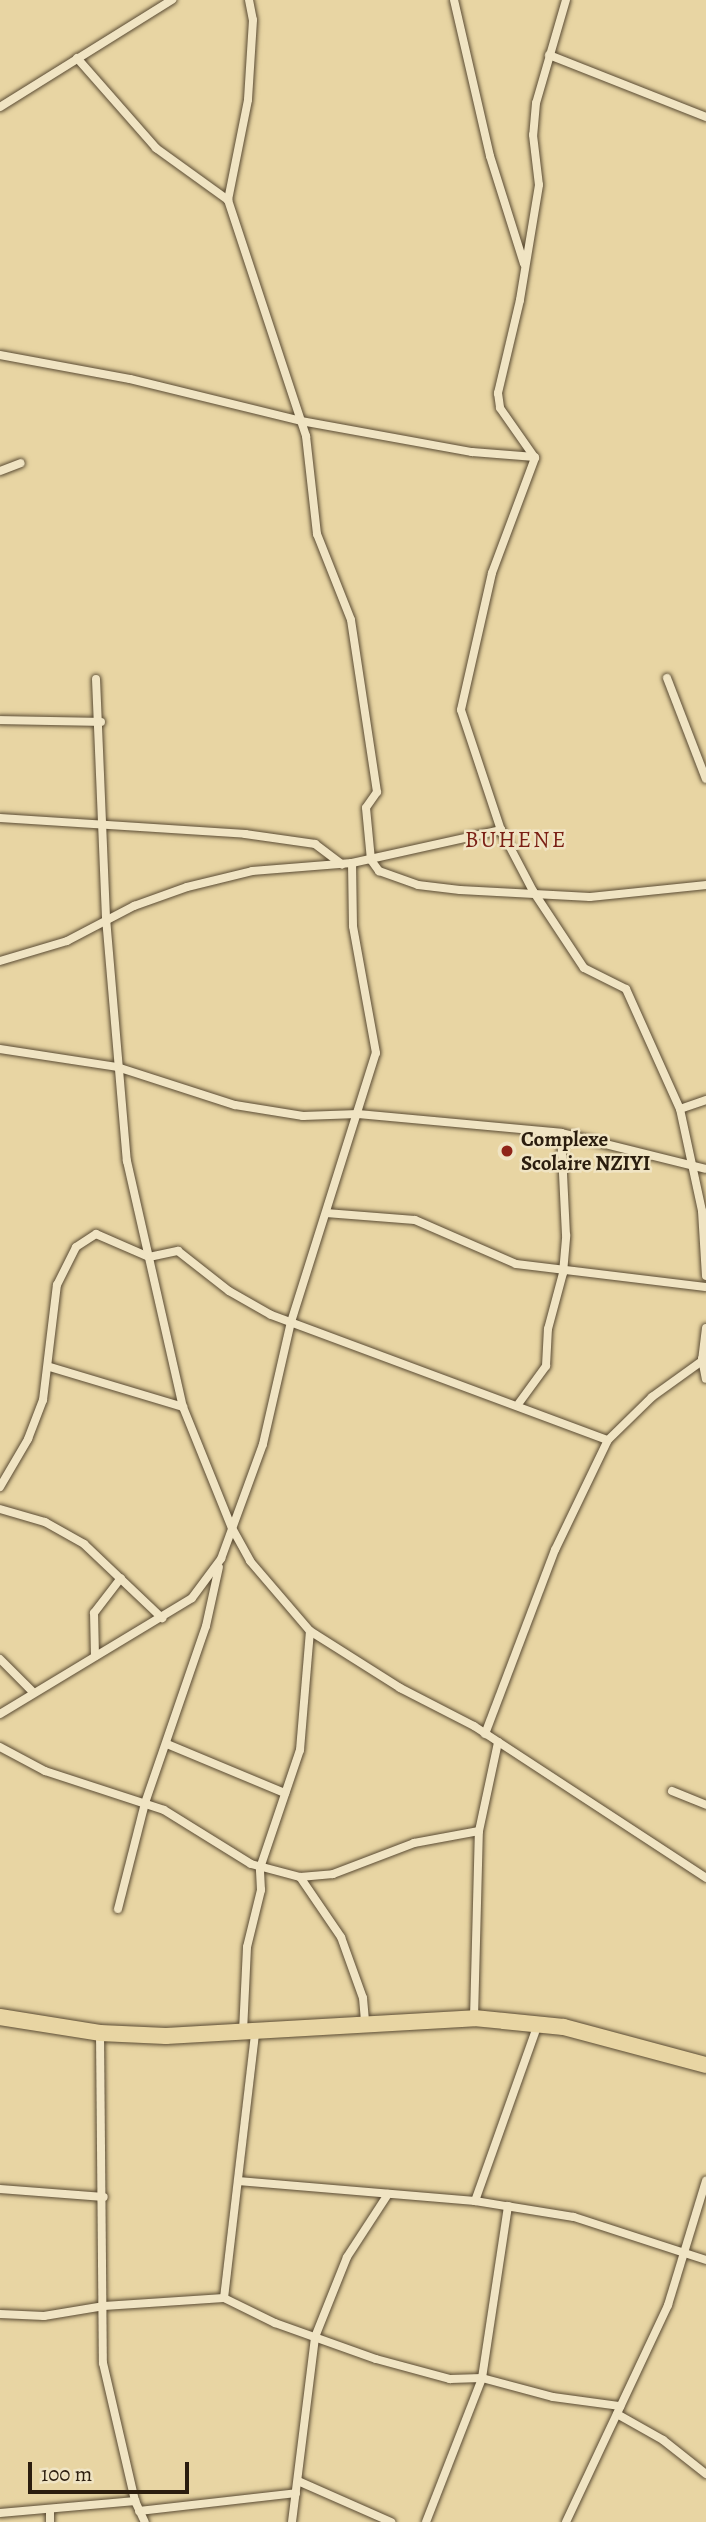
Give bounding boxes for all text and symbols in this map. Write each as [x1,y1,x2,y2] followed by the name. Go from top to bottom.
[466,826,566,854] district label: BUHENE
[521,1126,650,1176] place label: Complexe Scolaire NZIYI
[499,1143,515,1159] marker: Complexe Scolaire NZIYI
[32,2448,192,2492] scale bar
[41,2460,92,2488] text: 100 m

